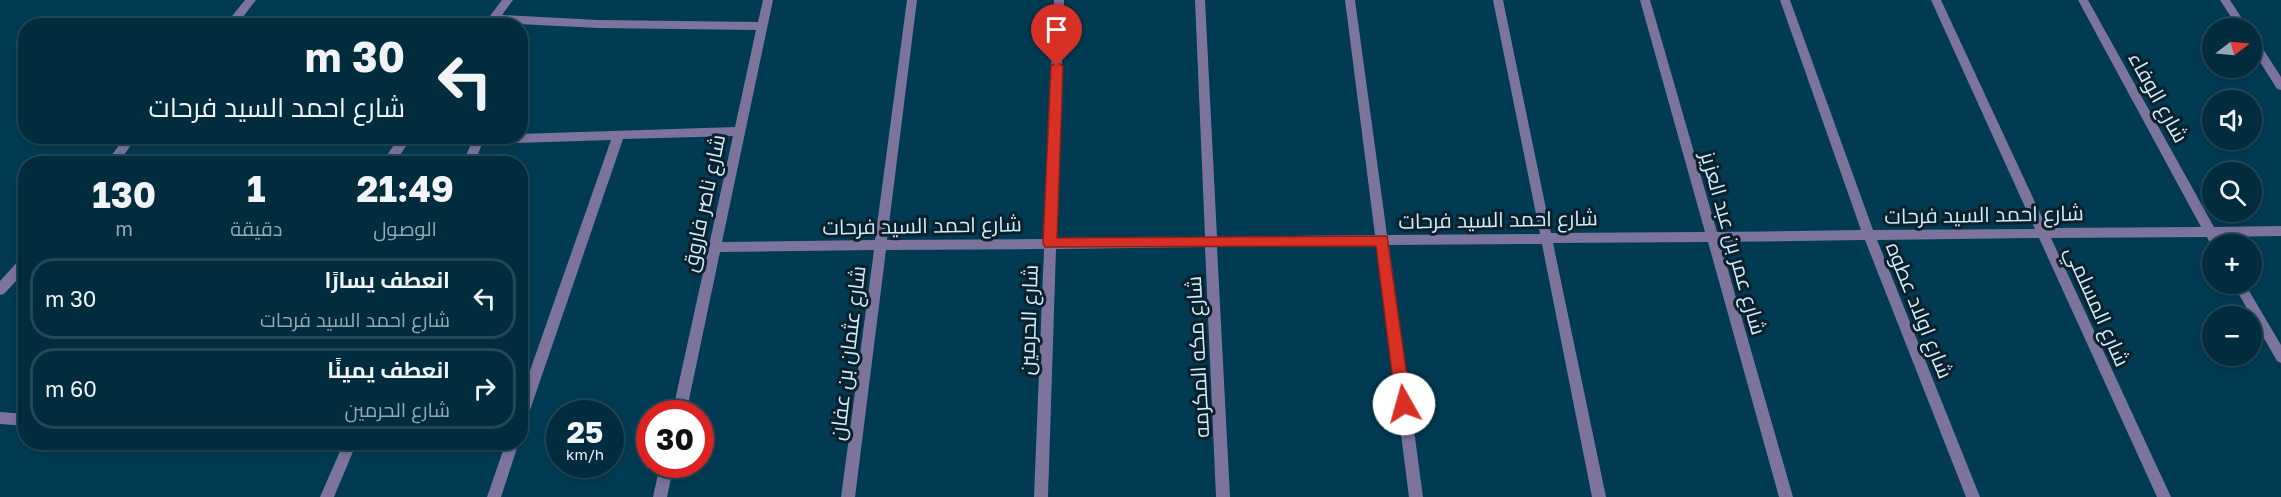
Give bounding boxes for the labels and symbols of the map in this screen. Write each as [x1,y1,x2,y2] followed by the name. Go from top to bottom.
[1031,4,1082,66] pin
[2202,18,2262,78] north arrow
[2122,47,2195,148] street label: شارع الوفاء
[676,132,732,275] street label: شارع ناصر فاروق
[1693,147,1773,338] street label: شارع عمر بن عبد العزيز
[1884,199,2084,231] street label: شارع احمد السيد فرحات
[1398,204,1598,236] street label: شارع احمد السيد فرحات
[822,210,1022,242] street label: شارع احمد السيد فرحات
[1879,238,1959,383] street label: شارع اولاد عطوه
[2056,242,2136,372] street label: شارع المسلمي
[823,264,873,442] street label: شارع عثمان بن عفان
[1013,264,1045,376] street label: شارع الحرمين
[1180,275,1216,439] street label: شارع مكه المكرمه
[1372,372,1436,436] position arrow
[636,400,714,478] speed limit sign: 30

